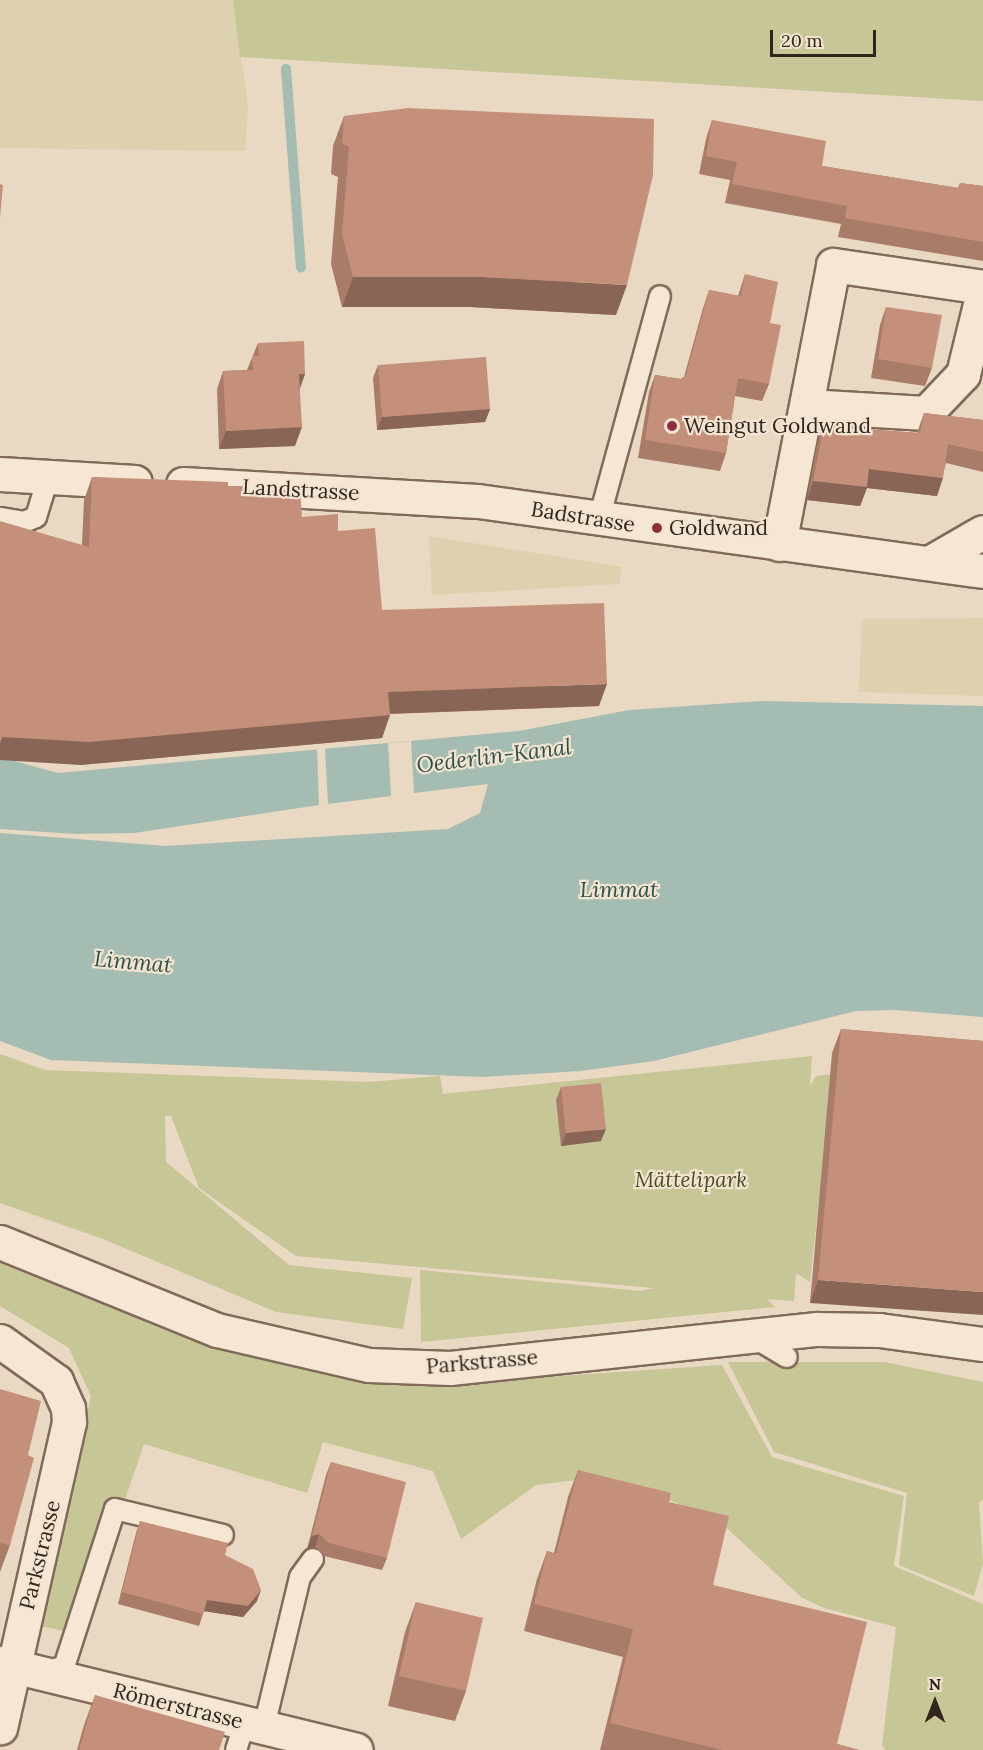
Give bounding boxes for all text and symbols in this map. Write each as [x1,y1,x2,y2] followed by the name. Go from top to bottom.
[773,18,880,56] scale bar
[781,29,823,52] text: 20 m
[684,413,871,439] place label: Weingut Goldwand
[665,419,679,433] marker: Weingut Goldwand
[242,474,360,506] street label: Landstrasse
[529,496,637,538] street label: Badstrasse
[669,515,768,541] place label: Goldwand
[650,521,664,535] marker: Goldwand
[415,733,573,779] water label: Oederlin-Kanal
[580,877,658,903] water label: Limmat
[93,945,173,979] water label: Limmat
[635,1167,747,1193] park label: Mättelipark
[425,1345,539,1379] street label: Parkstrasse
[14,1498,66,1612] street label: Parkstrasse
[905,1672,965,1732] north arrow
[929,1674,941,1694] text: N
[110,1678,246,1734] street label: Römerstrasse

